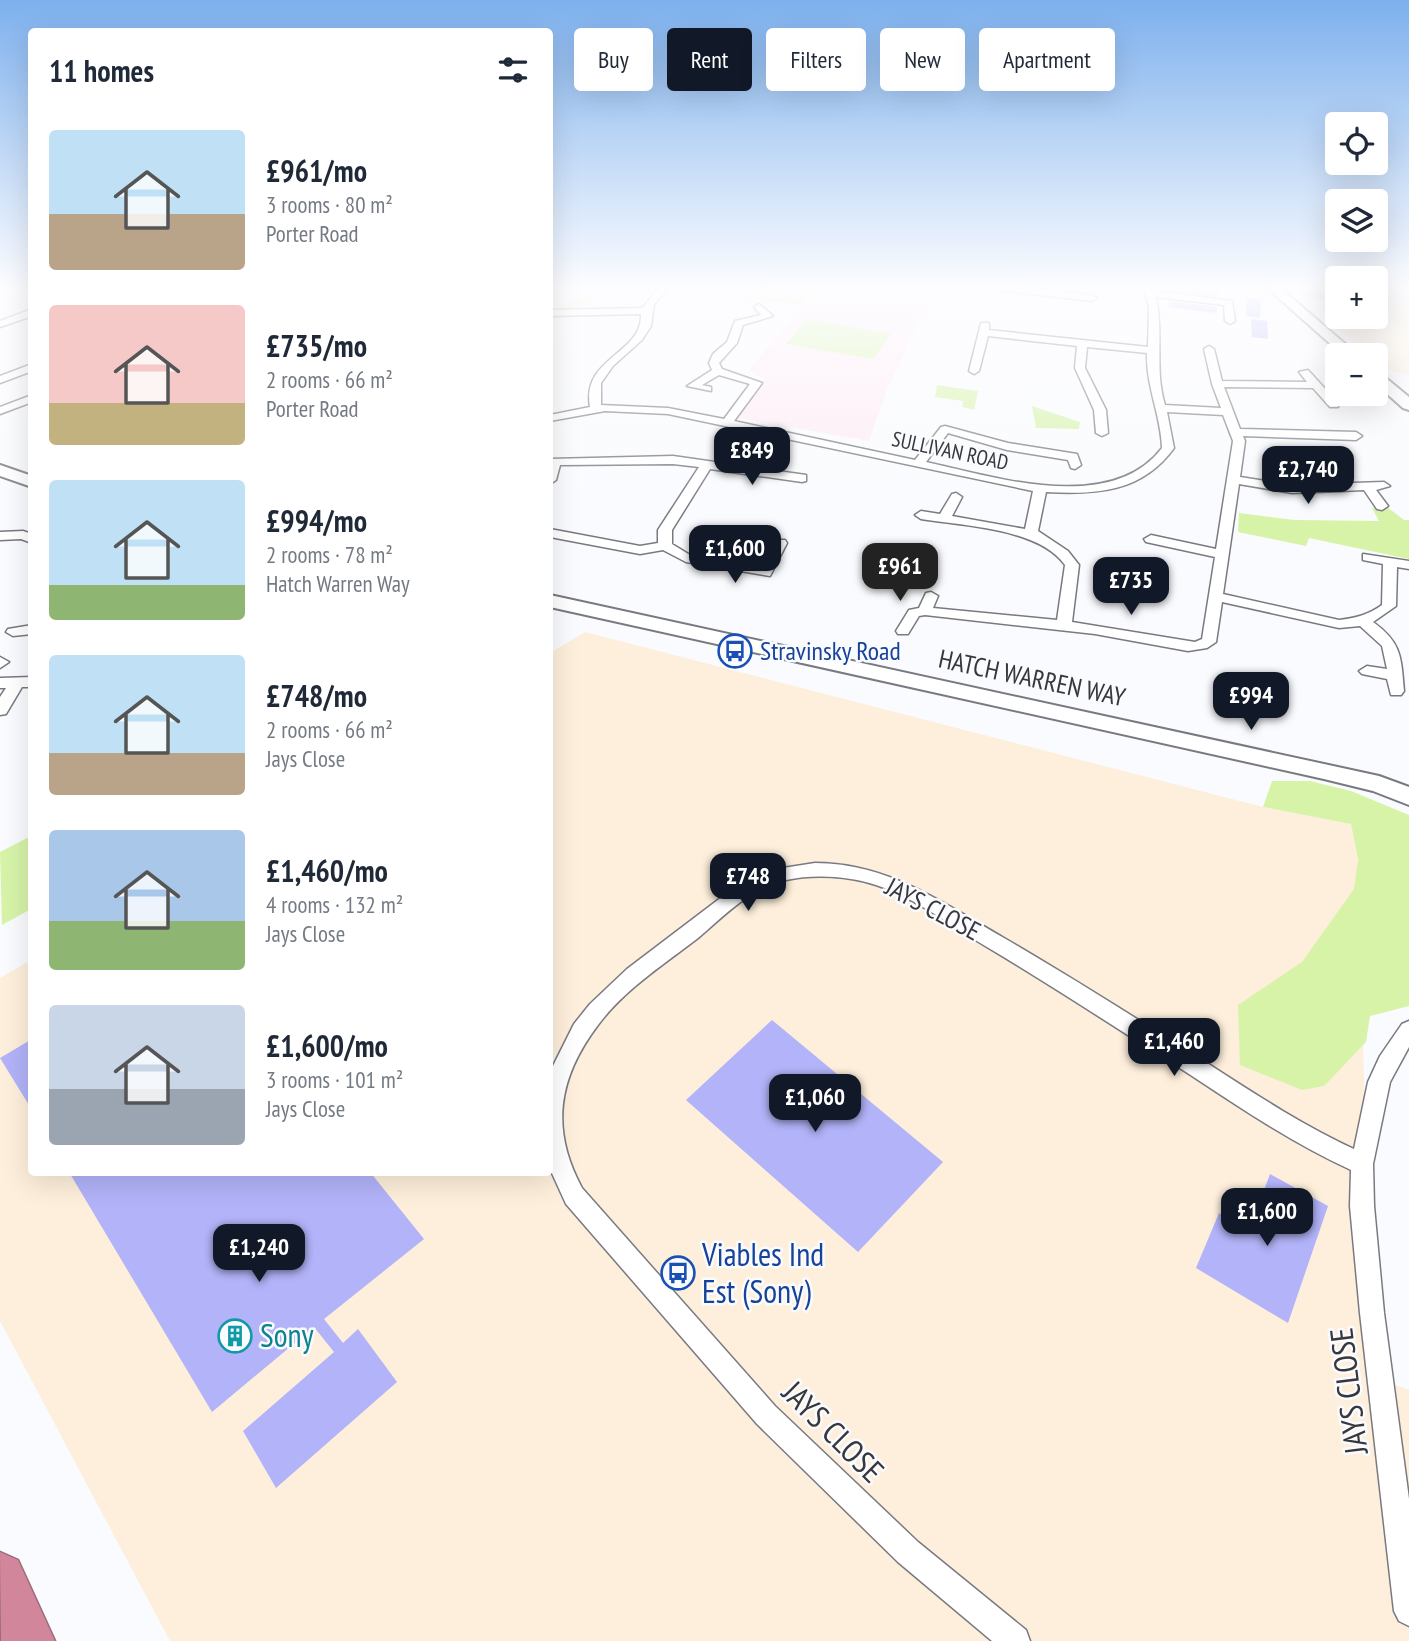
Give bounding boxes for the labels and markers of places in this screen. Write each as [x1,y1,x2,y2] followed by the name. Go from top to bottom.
[711,428,793,487] pin: £849
[1251,447,1365,506] pin: £2,740
[678,526,792,585] pin: £1,600
[859,544,941,603] pin: £961
[1090,558,1172,617] pin: £735
[716,632,754,670] bus stop icon: Stravinsky Road
[760,634,901,667] place label: Stravinsky Road
[1210,672,1292,732] pin: £994
[707,853,789,913] pin: £748
[1117,1018,1231,1078] pin: £1,460
[758,1074,872,1134] pin: £1,060
[1210,1188,1324,1248] pin: £1,600
[202,1224,316,1284] pin: £1,240
[701,1233,824,1312] place label: Viables Ind Est (Sony)
[659,1254,697,1292] bus stop icon: Viables Ind Est (Sony)
[260,1314,314,1356] place label: Sony
[216,1317,254,1355] building icon: Sony

